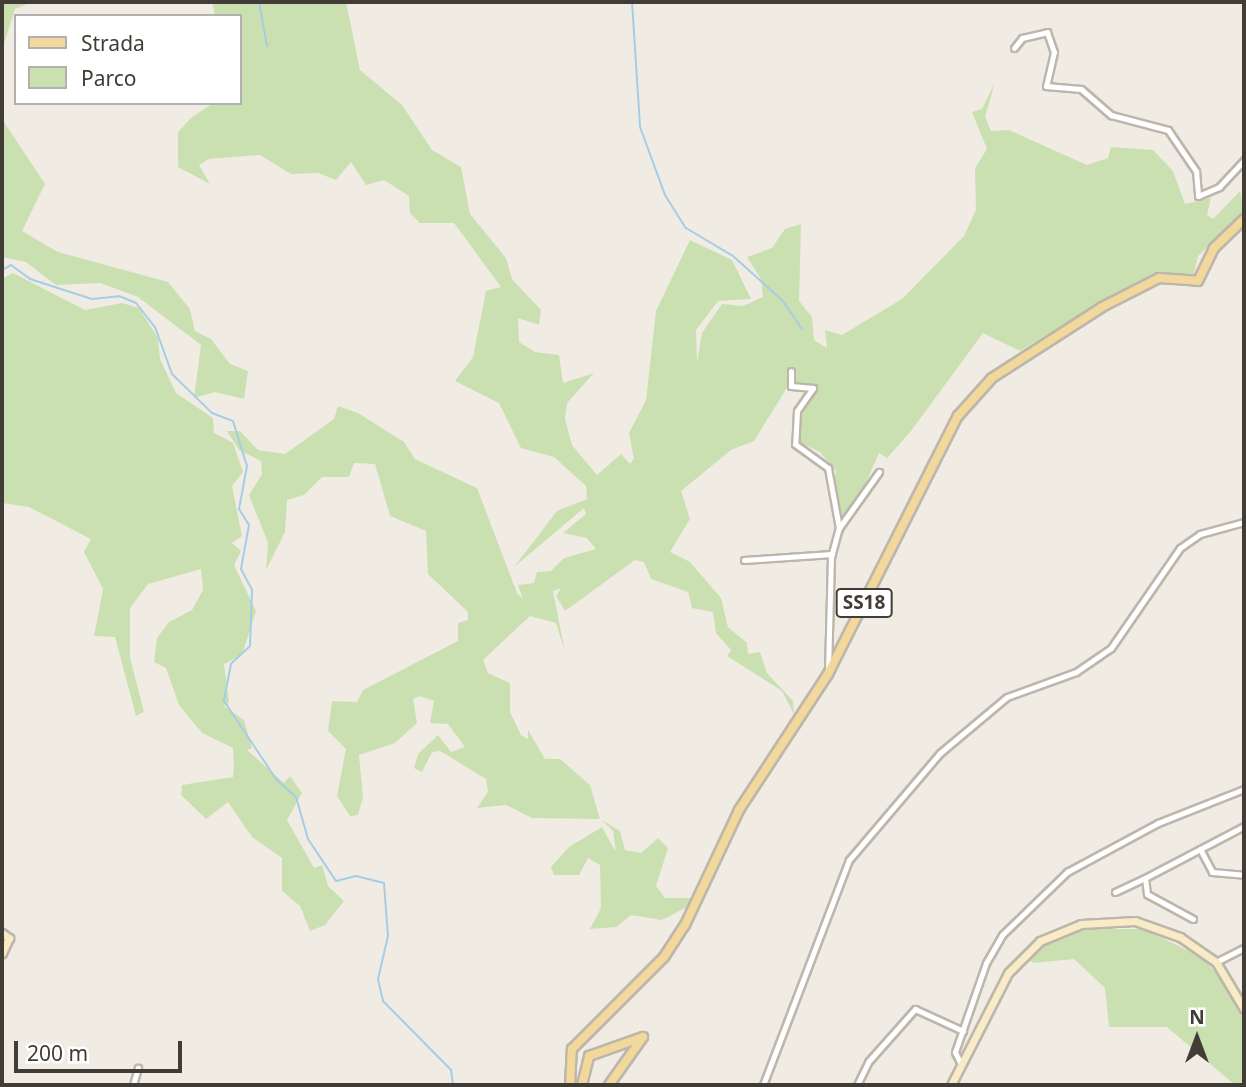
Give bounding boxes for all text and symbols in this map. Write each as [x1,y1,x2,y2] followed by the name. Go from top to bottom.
[14,14,242,105] legend
[81,29,145,57] text: Strada
[81,64,137,92] text: Parco
[834,588,894,618] road number: SS18
[1162,1003,1232,1073] north arrow
[1189,1004,1205,1030] text: N
[18,1028,186,1072] scale bar
[27,1039,88,1067] text: 200 m

